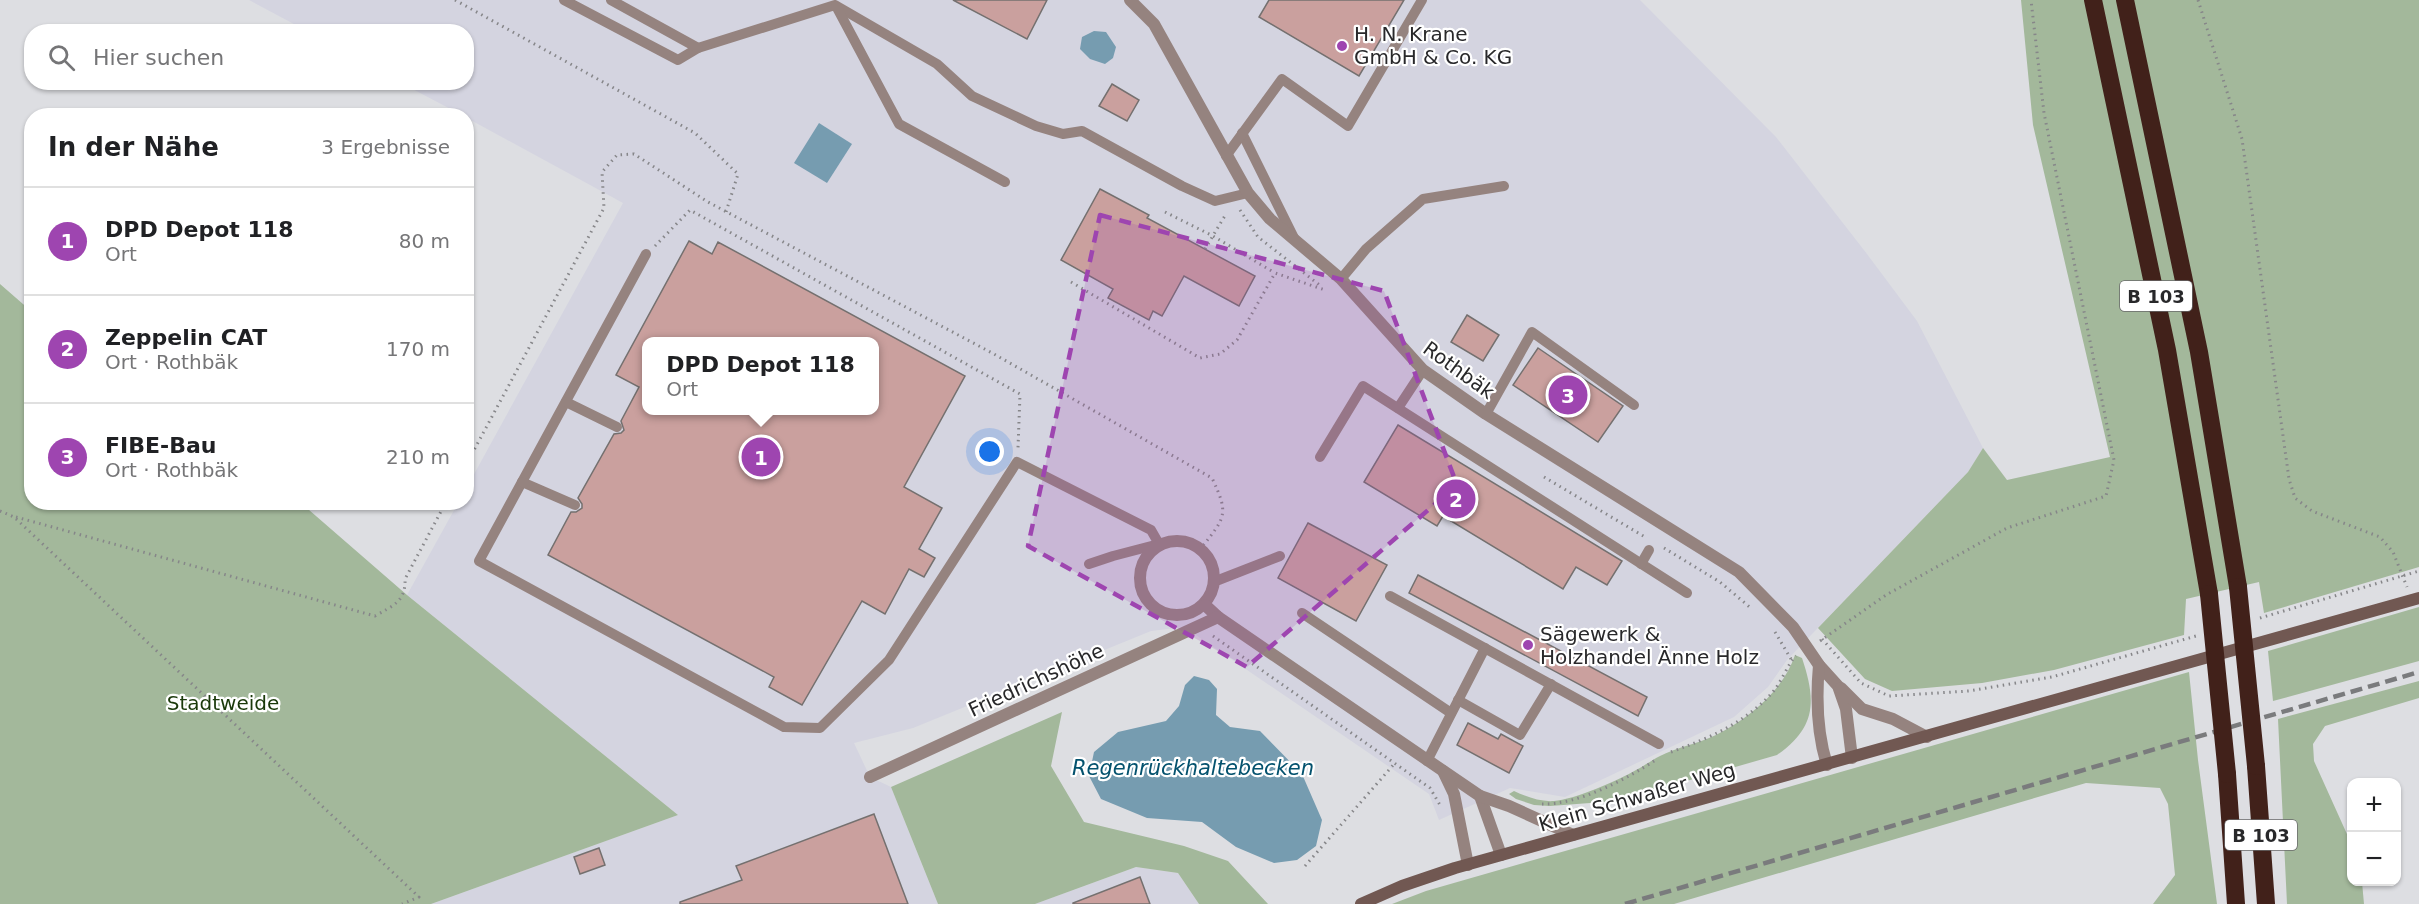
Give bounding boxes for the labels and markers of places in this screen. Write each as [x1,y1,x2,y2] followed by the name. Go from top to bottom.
[1354,22,1512,69] place label: H. N. Krane GmbH & Co. KG
[1335,39,1349,53] marker: H. N. Krane GmbH & Co. KG
[1548,372,1588,418] pin: 3
[742,434,780,480] pin: 1
[1436,476,1476,522] pin: 2
[1540,622,1759,669] place label: Sägewerk & Holzhandel Änne Holz
[1521,638,1535,652] marker: Sägewerk & Holzhandel Änne Holz

